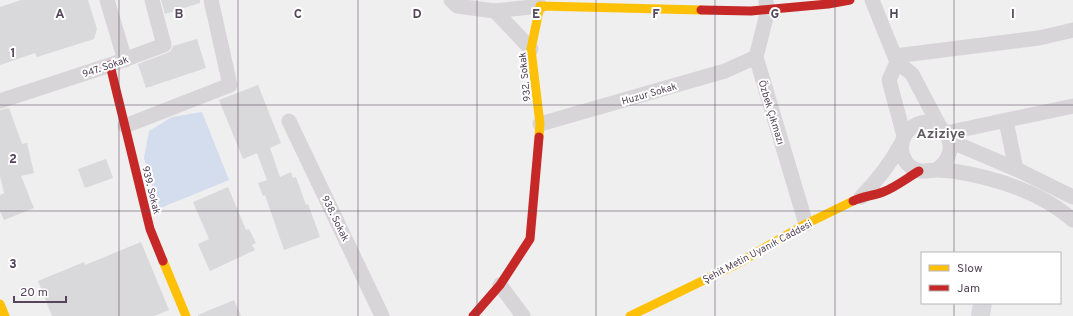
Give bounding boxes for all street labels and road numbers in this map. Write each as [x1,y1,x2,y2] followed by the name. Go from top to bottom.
[516,52,535,102] street label: 932. Sokak
[81,53,130,81] street label: 947. Sokak
[755,79,787,146] street label: Özbek Çıkmazı
[620,80,678,108] street label: Huzur Sokak
[138,165,163,216] street label: 939. Sokak
[318,193,351,244] street label: 938. Sokak
[701,218,815,287] street label: Şehit Metin Uyanık Caddesi

